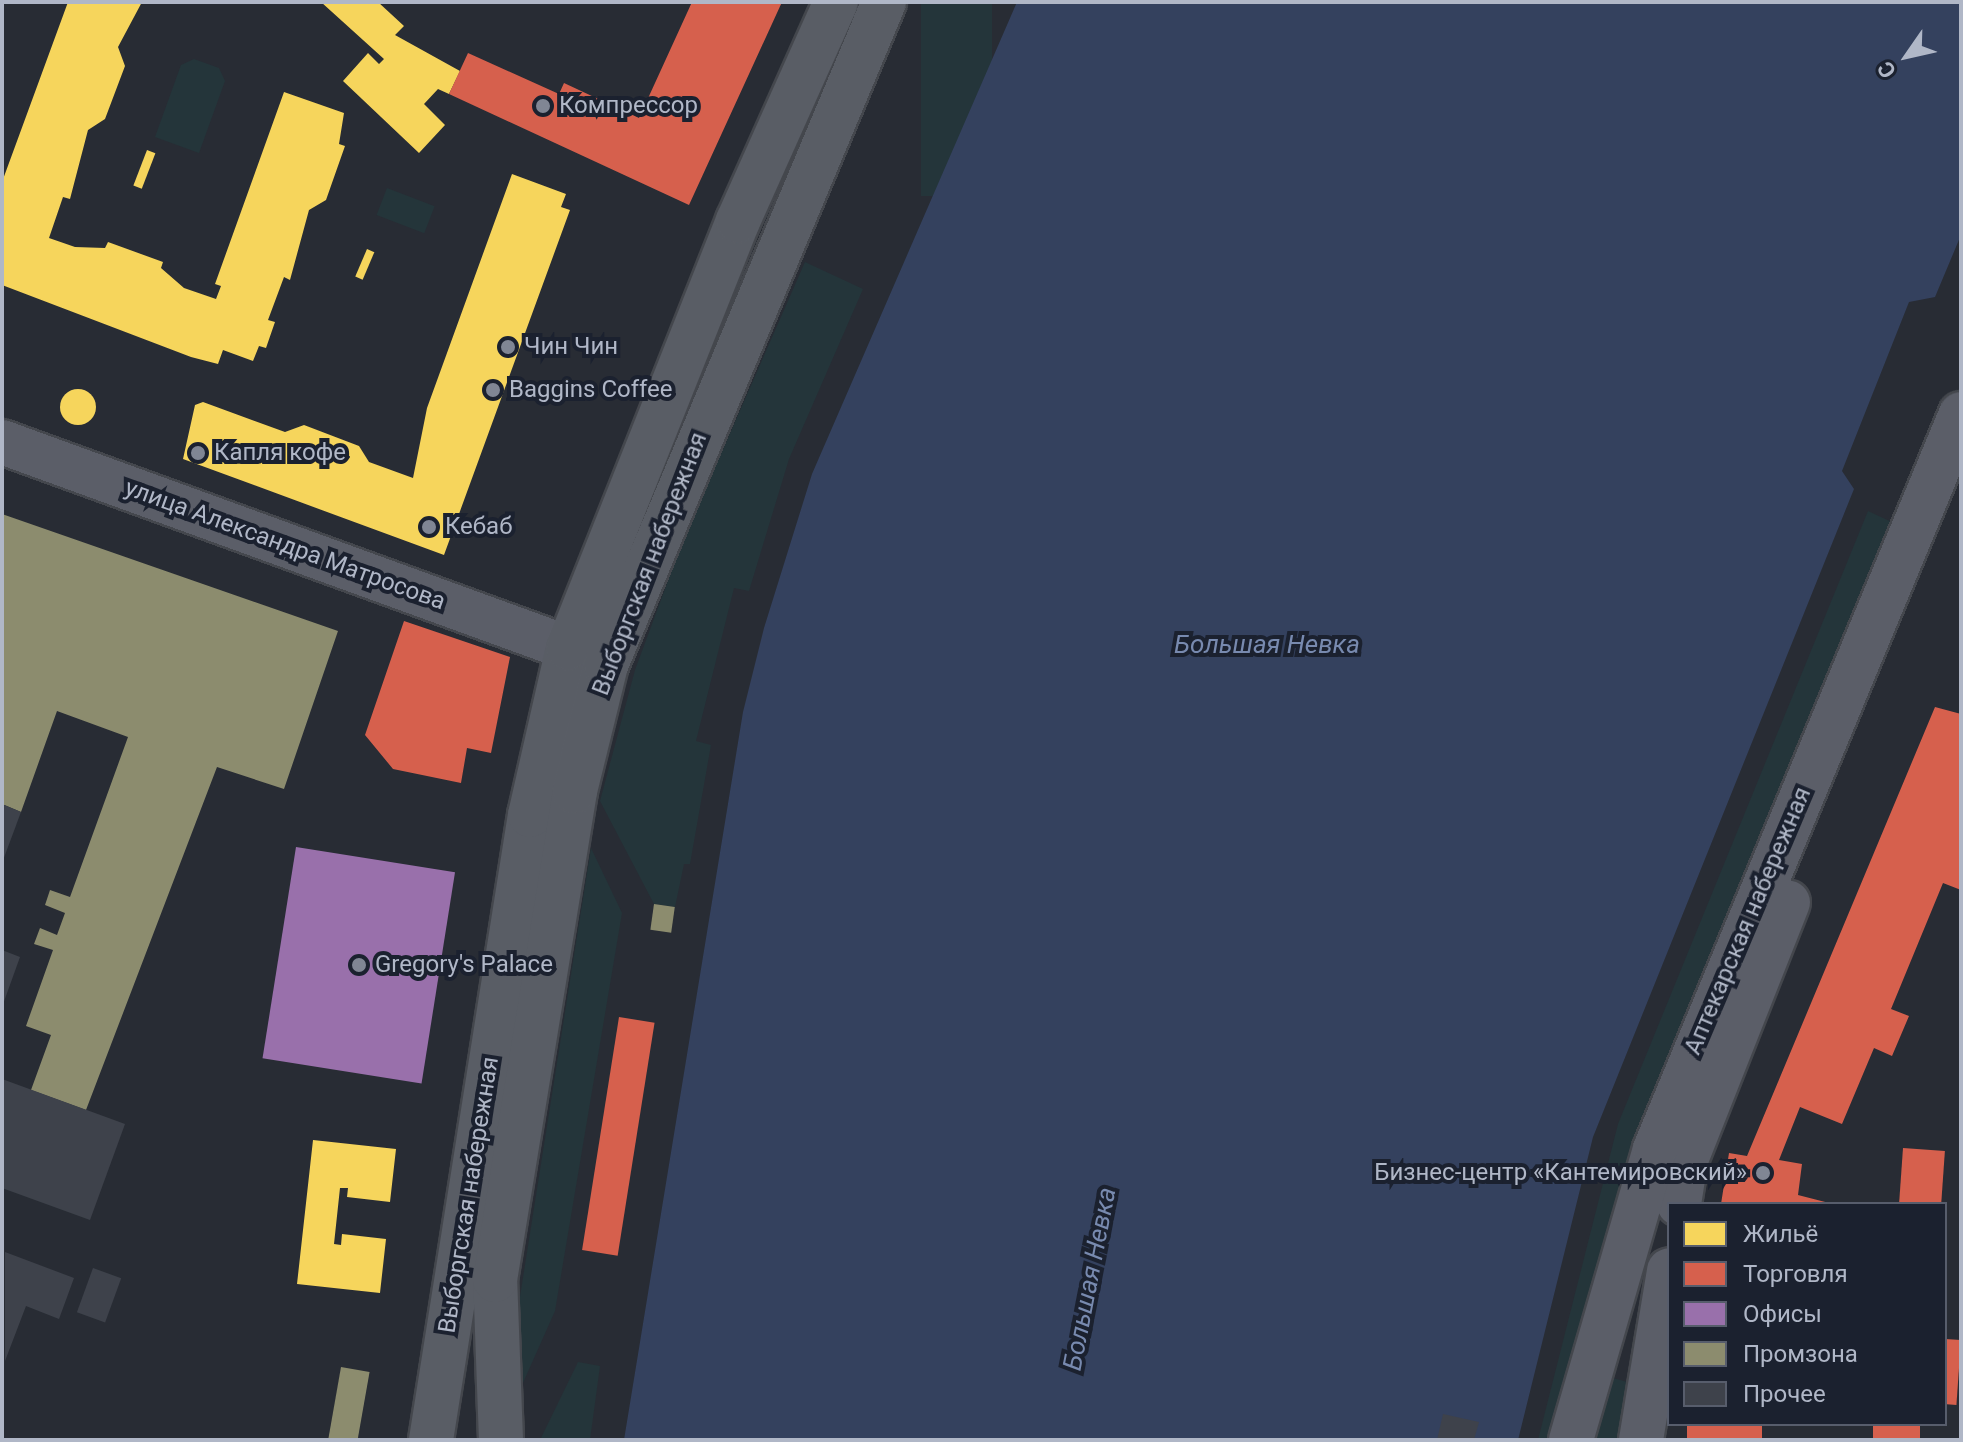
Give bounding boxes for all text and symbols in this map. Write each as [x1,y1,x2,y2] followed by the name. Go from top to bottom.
[1867,16,1947,96] north arrow
[1872,57,1901,83] text: С
[559,92,698,120] place label: Компрессор
[534,97,552,115] marker: Компрессор
[524,333,618,361] place label: Чин Чин
[499,338,517,356] marker: Чин Чин
[509,376,673,404] place label: Baggins Coffee
[484,381,502,399] marker: Baggins Coffee
[587,429,713,699] street label: Выборгская набережная
[214,439,346,467] place label: Капля кофе
[189,444,207,462] marker: Капля кофе
[121,473,449,617] street label: улица Александра Матросова
[445,513,512,541] place label: Кебаб
[420,518,438,536] marker: Кебаб
[1174,629,1360,661] water label: Большая Невка
[1679,783,1817,1059] street label: Аптекарская набережная
[375,951,553,979] place label: Gregory's Palace
[350,956,368,974] marker: Gregory's Palace
[433,1055,505,1335] street label: Выборгская набережная
[1374,1159,1747,1187] place label: Бизнес-центр «Кантемировский»
[1754,1164,1772,1182] marker: Бизнес-центр «Кантемировский»
[1057,1185,1123,1373] water label: Большая Невка
[1667,1202,1947,1426] legend
[1743,1220,1818,1248] text: Жильё
[1743,1260,1848,1288] text: Торговля
[1743,1300,1822,1328] text: Офисы
[1743,1340,1858,1368] text: Промзона
[1743,1380,1826,1408] text: Прочее

